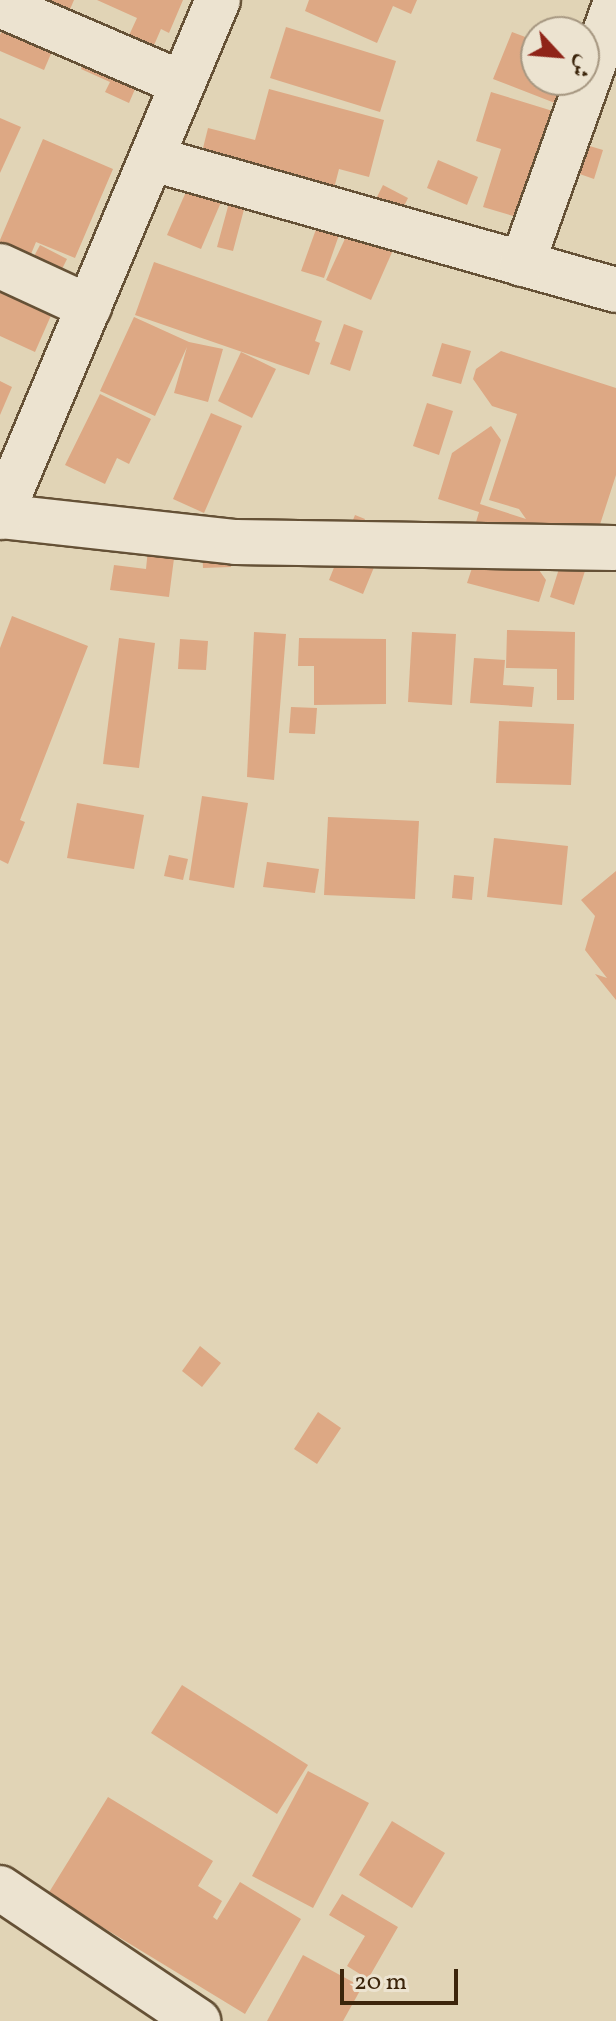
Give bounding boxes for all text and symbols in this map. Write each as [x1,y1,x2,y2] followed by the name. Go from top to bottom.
[520,16,600,96] north arrow
[562,49,599,82] text: ش
[344,1953,462,2003] scale bar
[354,1966,407,2000] text: 20 m

